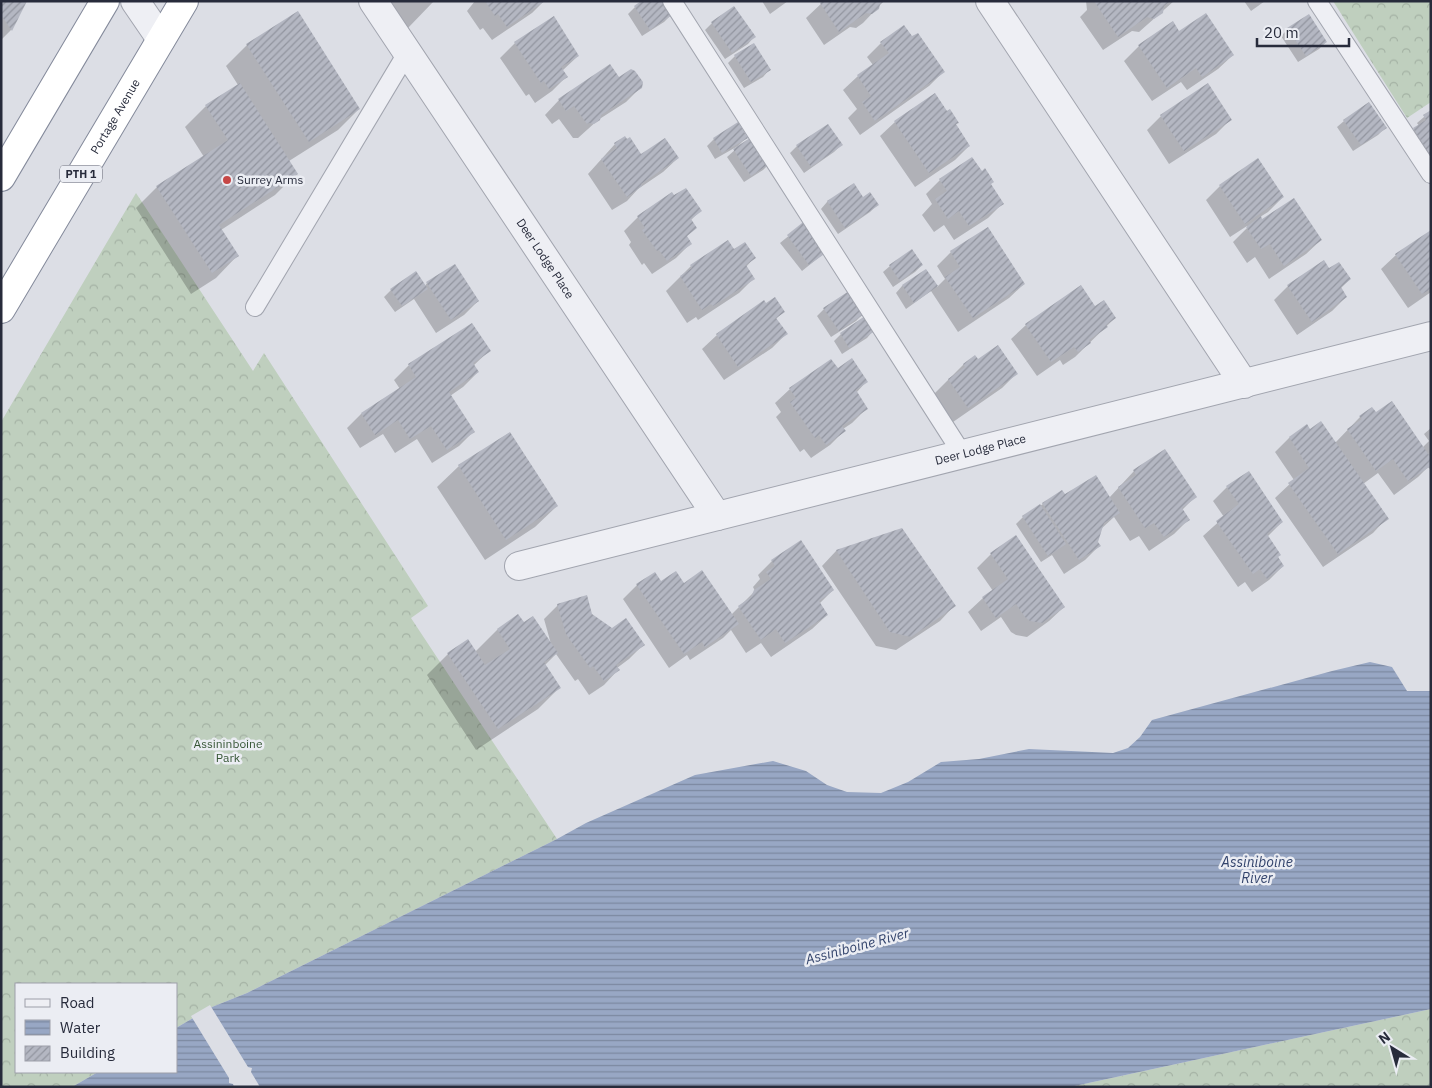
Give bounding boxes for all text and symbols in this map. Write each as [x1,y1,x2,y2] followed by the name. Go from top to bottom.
[1257,15,1350,47] scale bar
[1264,23,1299,42] text: 20 m
[87,76,143,156] street label: Portage Avenue
[60,165,102,182] road number: PTH 1
[237,172,303,187] place label: Surrey Arms
[221,174,233,186] marker: Surrey Arms
[513,216,578,302] street label: Deer Lodge Place
[933,430,1028,468] street label: Deer Lodge Place
[193,736,263,765] park label: Assininboine Park
[1220,853,1293,887] water label: Assiniboine River
[802,923,912,969] water label: Assiniboine River
[15,983,178,1073] legend
[60,993,95,1012] text: Road
[60,1018,101,1037] text: Water
[1367,1023,1417,1073] north arrow
[1375,1027,1394,1048] text: N
[60,1043,115,1062] text: Building

